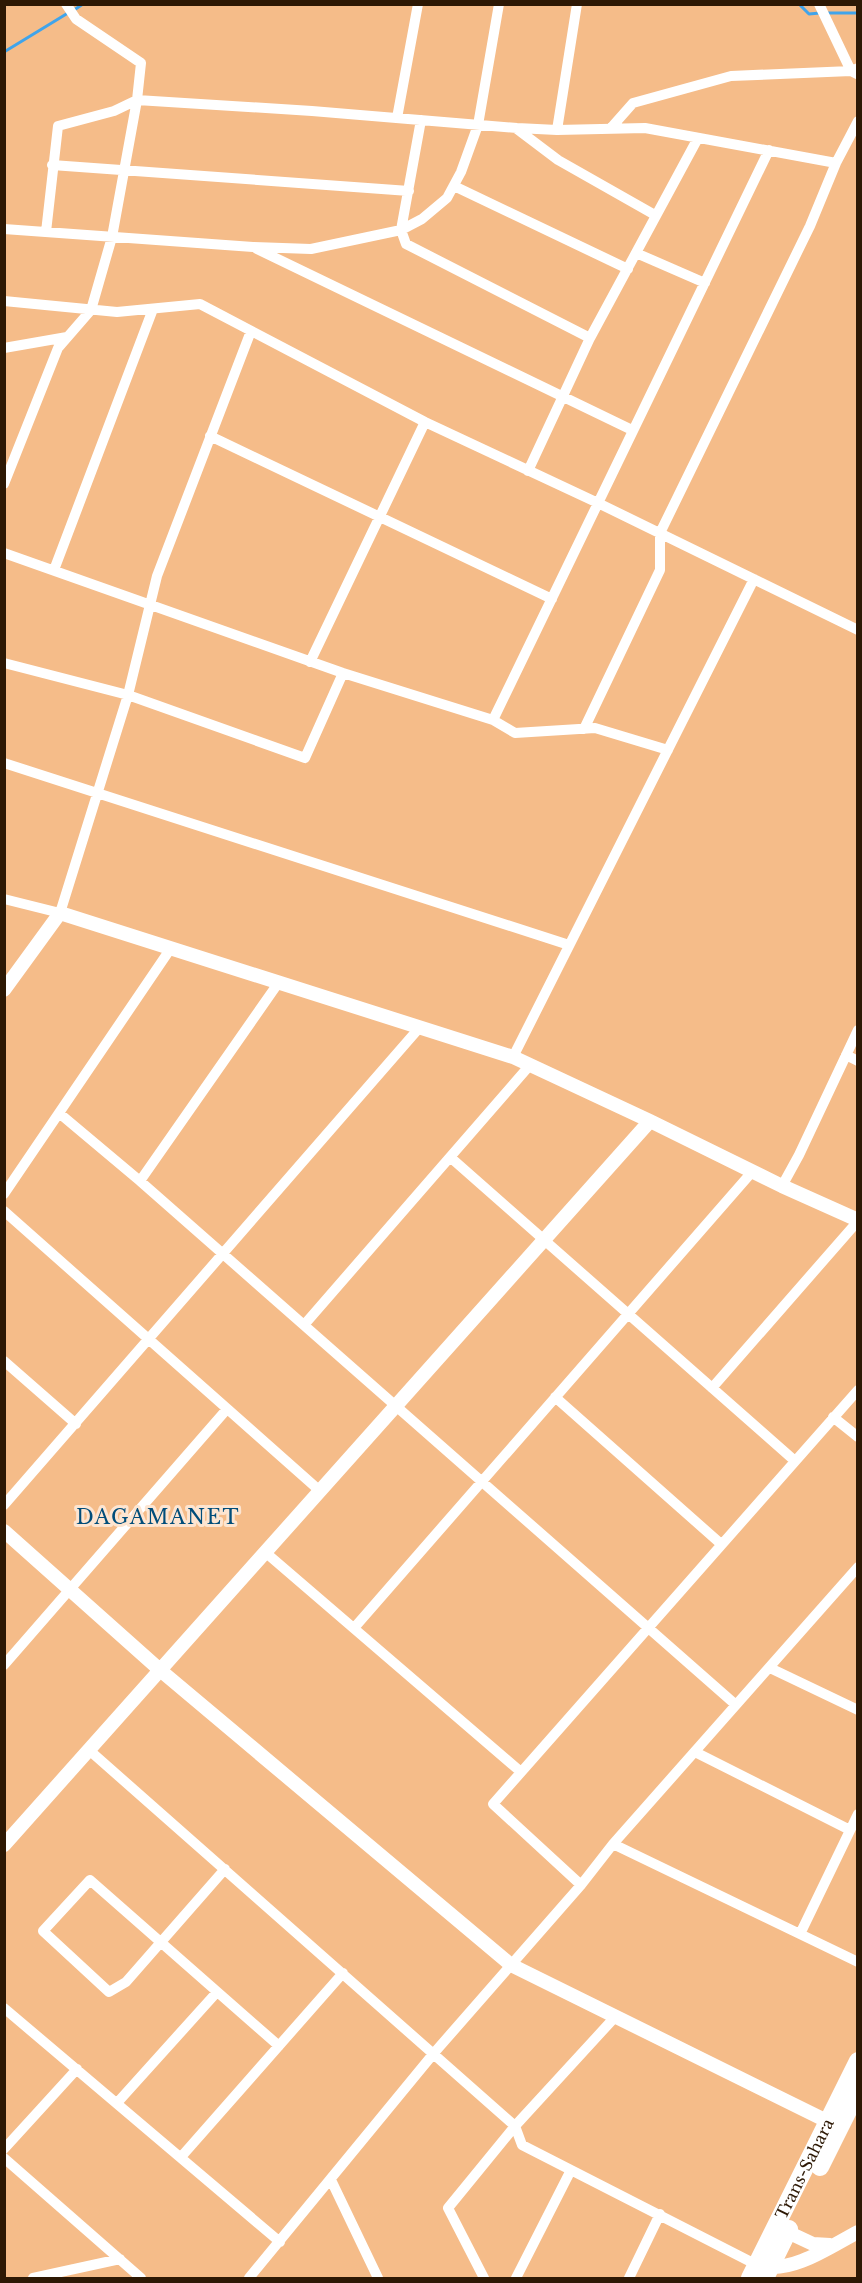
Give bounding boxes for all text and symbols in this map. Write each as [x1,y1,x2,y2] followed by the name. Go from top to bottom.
[76,1505,240,1529] district label: DAGAMANET
[771,2115,838,2222] street label: Trans-Sahara

